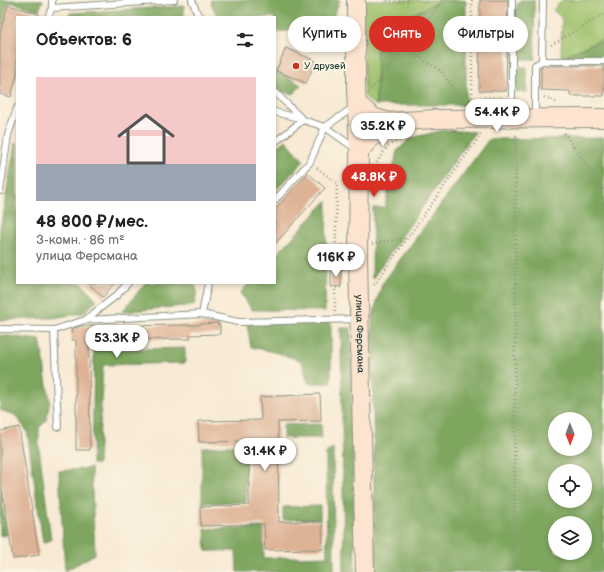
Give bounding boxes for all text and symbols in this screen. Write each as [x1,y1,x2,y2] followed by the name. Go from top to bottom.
[288,16,361,52] chip: Купить
[369,16,435,52] chip: Снять
[443,16,528,52] chip: Фильтры
[234,29,256,51] icon: filters
[36,30,132,50] text: Объектов: 6
[304,60,346,72] place label: У друзей
[291,61,301,71] marker: У друзей
[460,99,534,133] pin: 54.4K ₽
[110,103,182,175] icon: home
[474,104,520,120] text: 54.4K ₽
[346,113,420,147] pin: 35.2K ₽
[360,118,406,134] text: 35.2K ₽
[337,164,411,198] pin: 48.8K ₽
[351,169,397,185] text: 48.8K ₽
[36,212,148,232] text: 48 800 ₽/мес.
[36,232,125,248] text: 3-комн. · 86 m²
[303,244,369,278] pin: 116K ₽
[36,248,138,264] text: улица Ферсмана
[317,249,355,265] text: 116K ₽
[353,295,367,373] street label: улица Ферсмана
[80,325,154,359] pin: 53.3K ₽
[94,330,140,346] text: 53.3K ₽
[548,412,592,456] north arrow
[548,412,592,560] map controls
[228,438,302,472] pin: 31.4K ₽
[243,443,287,459] text: 31.4K ₽
[548,464,592,508] button: locate
[548,516,592,560] button: layers

